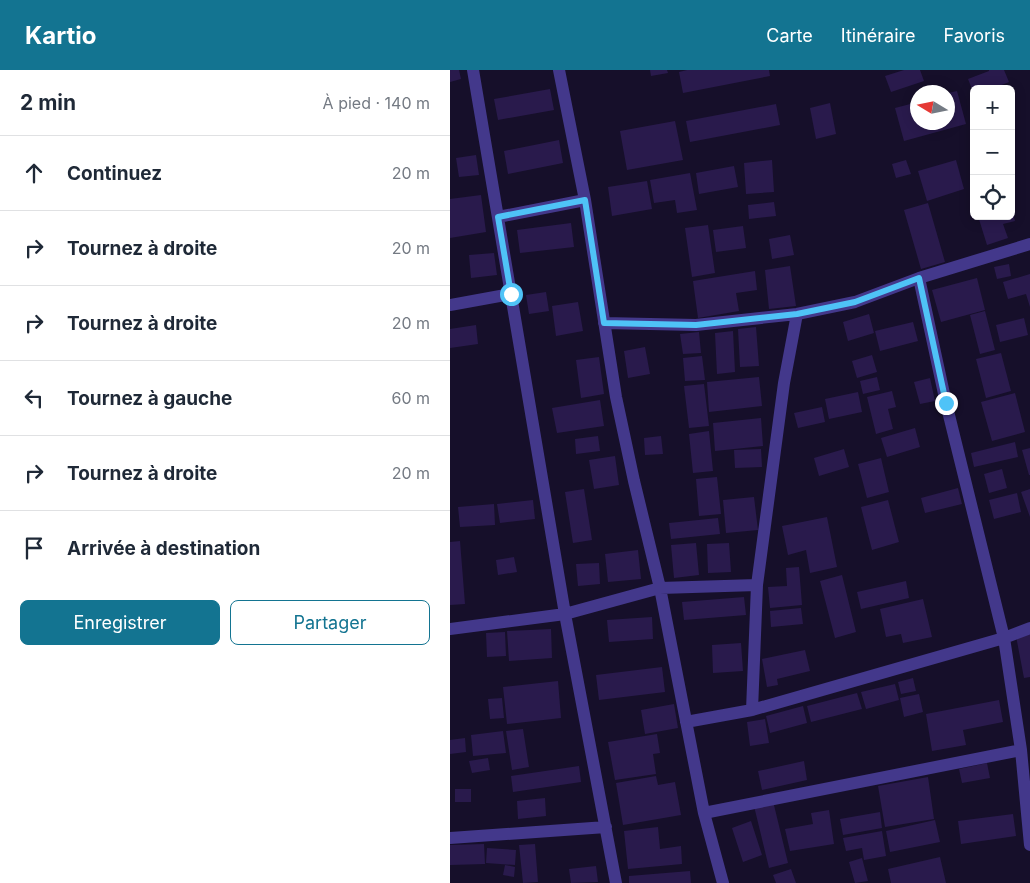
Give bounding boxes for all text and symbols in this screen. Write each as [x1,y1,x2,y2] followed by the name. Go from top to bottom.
[25,21,96,50] text: Kartio
[766,25,813,46] text: Carte
[841,25,915,46] text: Itinéraire
[943,25,1005,46] text: Favoris
[910,85,955,130] north arrow
[970,85,1015,220] map controls
[970,85,1015,130] button: +
[20,90,76,115] text: 2 min
[323,93,430,113] text: À pied · 140 m
[970,130,1015,175] button: −
[20,159,48,187] icon: ahead
[67,162,162,185] text: Continuez
[392,163,430,183] text: 20 m
[970,175,1015,220] button: locate
[20,234,48,262] icon: right
[67,237,217,260] text: Tournez à droite
[392,238,430,258] text: 20 m
[500,283,523,306] route start
[20,309,48,337] icon: right
[67,312,217,335] text: Tournez à droite
[392,313,430,333] text: 20 m
[20,384,48,412] icon: left
[67,387,232,410] text: Tournez à gauche
[391,388,430,408] text: 60 m
[935,392,958,415] route end
[20,459,48,487] icon: right
[67,462,217,485] text: Tournez à droite
[392,463,430,483] text: 20 m
[20,534,48,562] icon: arrive
[67,537,260,560] text: Arrivée à destination
[20,600,220,645] button: Enregistrer
[230,600,430,645] button: Partager

